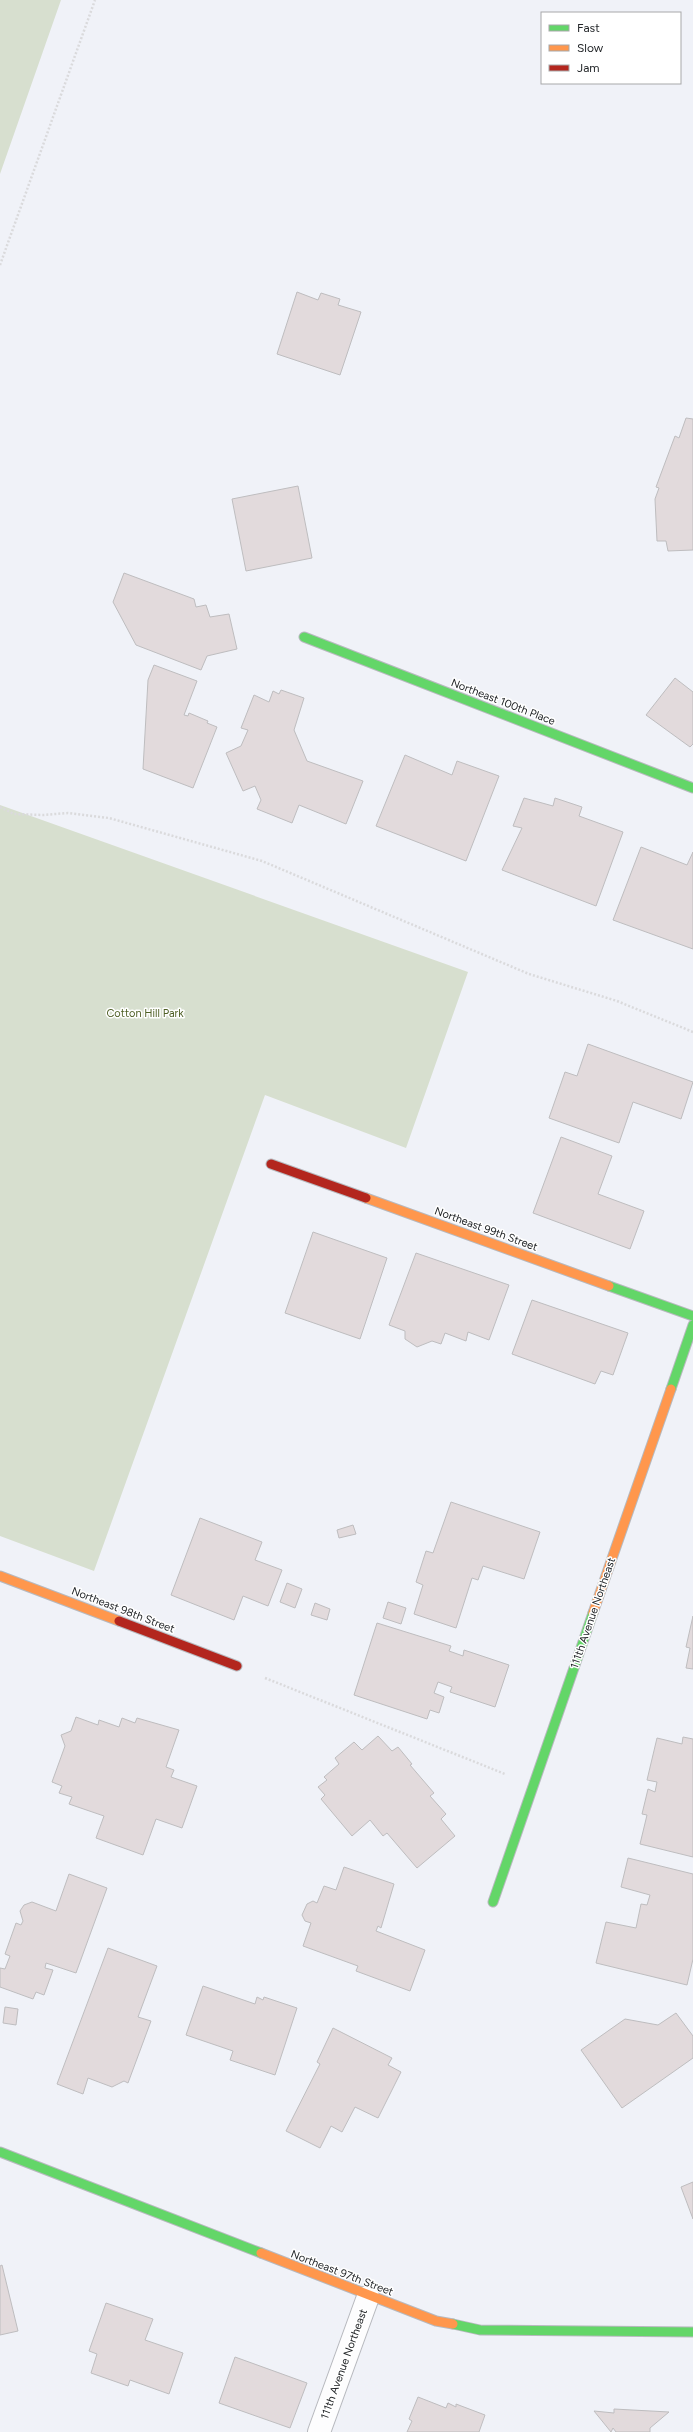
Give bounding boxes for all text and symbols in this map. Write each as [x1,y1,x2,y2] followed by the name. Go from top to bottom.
[541,12,681,84] legend
[577,21,600,35] text: Fast
[577,41,604,55] text: Slow
[577,61,600,75] text: Jam
[449,676,557,728] street label: Northeast 100th Place
[106,1007,184,1020] park label: Cotton Hill Park
[433,1204,539,1254] street label: Northeast 99th Street
[568,1556,618,1670] street label: 111th Avenue Northeast
[70,1584,176,1636] street label: Northeast 98th Street
[289,2247,395,2299] street label: Northeast 97th Street
[318,2307,370,2421] street label: 111th Avenue Northeast

